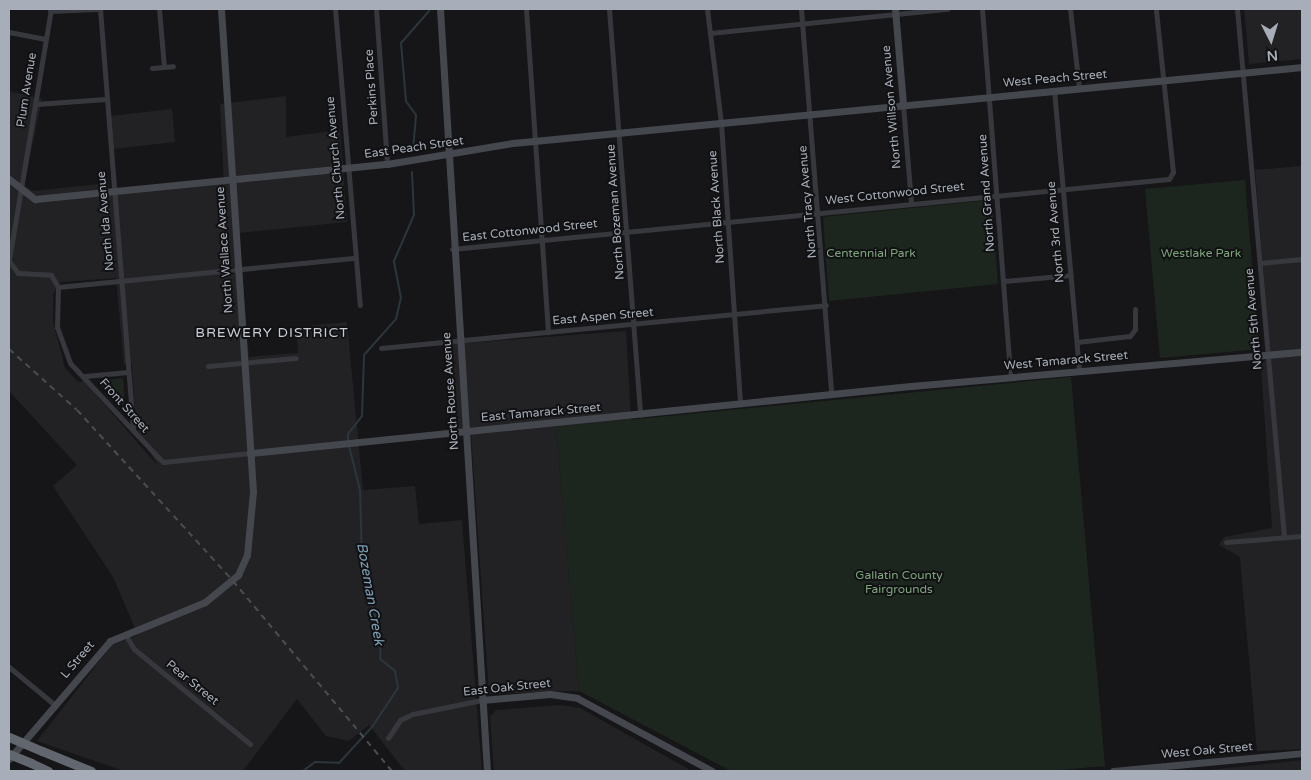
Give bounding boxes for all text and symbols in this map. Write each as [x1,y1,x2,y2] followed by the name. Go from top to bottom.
[1246,15,1296,65] north arrow
[879,45,905,169] street label: North Willson Avenue
[1266,46,1279,64] text: N
[362,49,382,125] street label: Perkins Place
[14,52,40,128] street label: Plum Avenue
[1002,67,1108,91] street label: West Peach Street
[323,96,349,220] street label: North Church Avenue
[363,134,465,162] street label: East Peach Street
[976,134,998,252] street label: North Grand Avenue
[604,144,628,280] street label: North Bozeman Avenue
[796,145,820,259] street label: North Tracy Avenue
[706,150,728,264] street label: North Black Avenue
[94,171,118,271] street label: North Ida Avenue
[825,180,965,208] street label: West Cottonwood Street
[1044,181,1068,283] street label: North 3rd Avenue
[213,186,237,314] street label: North Wallace Avenue
[462,217,598,245] street label: East Cottonwood Street
[826,247,916,261] park label: Centennial Park
[1161,247,1241,261] park label: Westlake Park
[1242,268,1266,370] street label: North 5th Avenue
[552,305,654,329] street label: East Aspen Street
[193,325,351,341] district label: BREWERY DISTRICT
[440,332,462,450] street label: North Rouse Avenue
[1003,348,1129,374] street label: West Tamarack Street
[96,376,152,436] street label: Front Street
[480,401,602,425] street label: East Tamarack Street
[353,541,387,647] water label: Bozeman Creek
[855,569,943,597] park label: Gallatin County Fairgrounds
[58,638,98,682] street label: L Street
[163,657,221,709] street label: Pear Street
[462,676,552,700] street label: East Oak Street
[1160,740,1254,762] street label: West Oak Street

